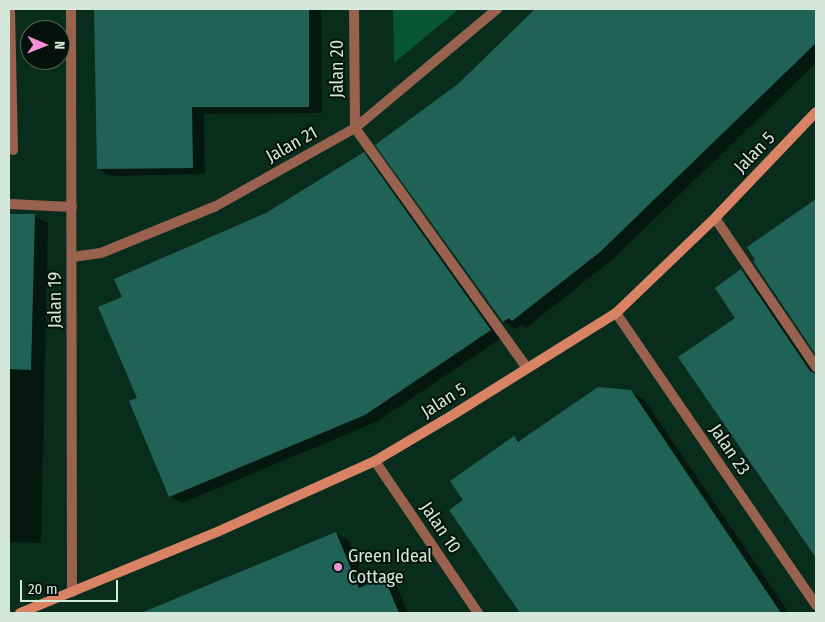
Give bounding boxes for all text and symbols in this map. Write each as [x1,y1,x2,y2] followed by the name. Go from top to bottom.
[20,20,70,70] north arrow
[327,40,349,98] street label: Jalan 20
[51,41,68,50] text: N
[263,122,321,168] street label: Jalan 21
[730,128,780,178] street label: Jalan 5
[45,272,67,328] street label: Jalan 19
[417,379,471,423] street label: Jalan 5
[704,420,754,480] street label: Jalan 23
[415,498,465,558] street label: Jalan 10
[348,546,432,588] place label: Green Ideal Cottage
[332,561,344,573] marker: Green Ideal Cottage
[22,570,120,602] scale bar
[28,580,58,598] text: 20 m

